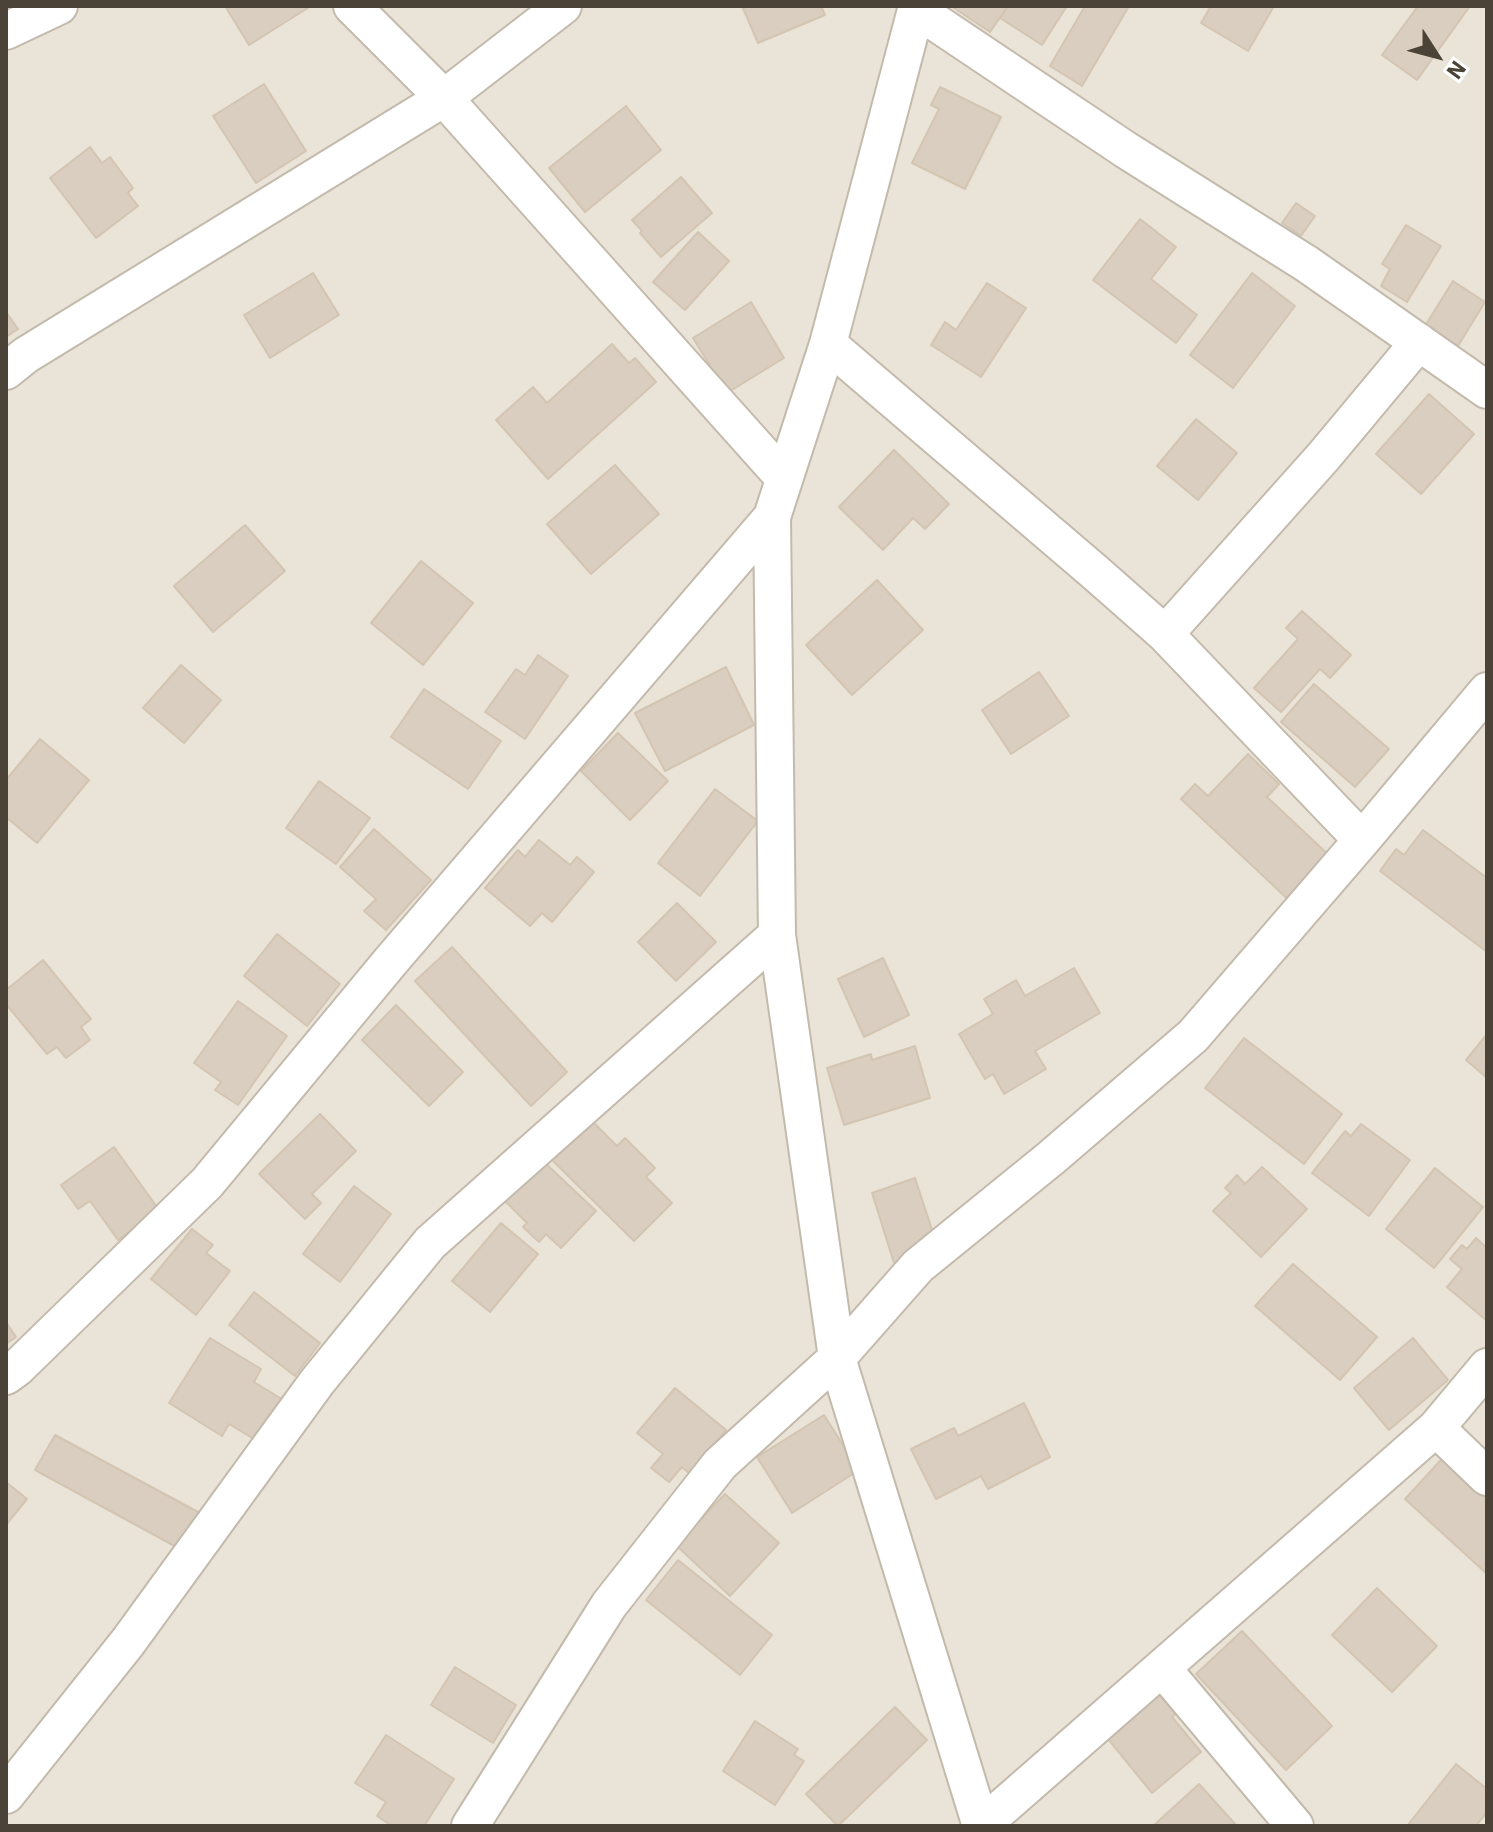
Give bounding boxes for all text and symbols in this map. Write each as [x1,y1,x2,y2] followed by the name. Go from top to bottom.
[1397,16,1477,96] north arrow
[1440,55,1473,85] text: N

